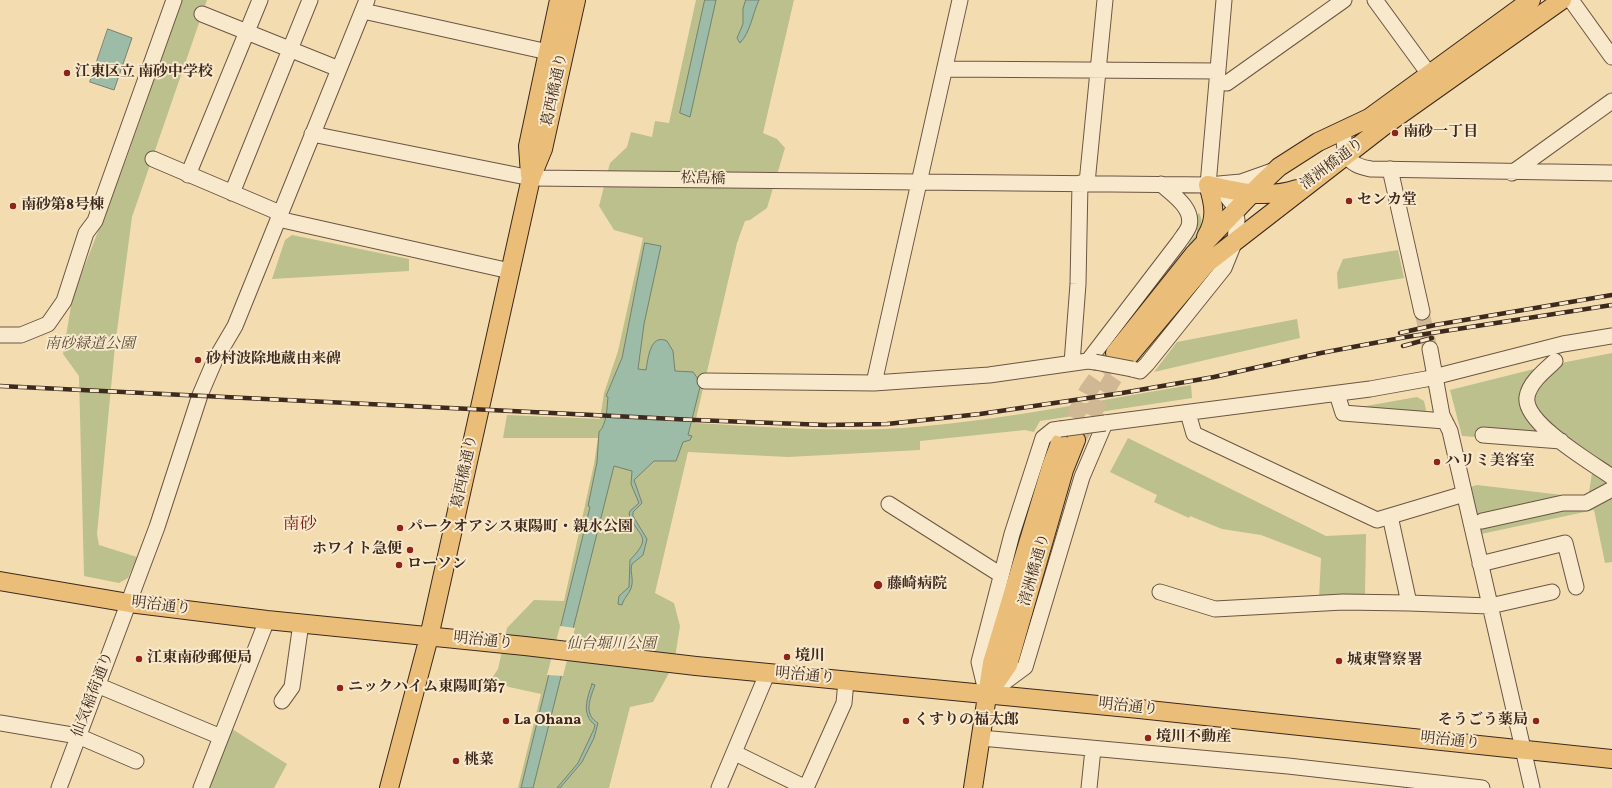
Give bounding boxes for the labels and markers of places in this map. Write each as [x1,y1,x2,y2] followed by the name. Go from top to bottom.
[75,64,213,82] place label: 江東区立 南砂中学校
[62,68,72,78] marker: 江東区立 南砂中学校
[1403,124,1478,142] place label: 南砂一丁目
[1390,128,1400,138] marker: 南砂一丁目
[1357,192,1417,210] place label: センカ堂
[1344,196,1354,206] marker: センカ堂
[21,197,104,215] place label: 南砂第8号棟
[8,201,18,211] marker: 南砂第8号棟
[206,351,341,369] place label: 砂村波除地蔵由来碑
[193,355,203,365] marker: 砂村波除地蔵由来碑
[1445,453,1535,471] place label: ハリミ美容室
[1432,457,1442,467] marker: ハリミ美容室
[408,519,633,537] place label: パークオアシス東陽町・親水公園
[395,523,405,533] marker: パークオアシス東陽町・親水公園
[312,541,402,559] place label: ホワイト急便
[405,545,415,555] marker: ホワイト急便
[407,556,467,574] place label: ローソン
[394,560,404,570] marker: ローソン
[887,576,947,594] place label: 藤崎病院
[872,579,884,591] marker: 藤崎病院
[795,648,825,666] place label: 境川
[147,650,252,668] place label: 江東南砂郵便局
[782,652,792,662] marker: 境川
[1347,652,1422,670] place label: 城東警察署
[134,654,144,664] marker: 江東南砂郵便局
[1334,656,1344,666] marker: 城東警察署
[348,679,505,697] place label: ニックハイム東陽町第7
[335,683,345,693] marker: ニックハイム東陽町第7
[514,712,581,730] place label: La Ohana
[914,712,1019,730] place label: くすりの福太郎
[1438,712,1528,730] place label: そうごう薬局
[501,716,511,726] marker: La Ohana
[901,716,911,726] marker: くすりの福太郎
[1531,716,1541,726] marker: そうごう薬局
[1156,729,1231,747] place label: 境川不動産
[1143,733,1153,743] marker: 境川不動産
[464,752,494,770] place label: 桃菜
[451,756,461,766] marker: 桃菜

